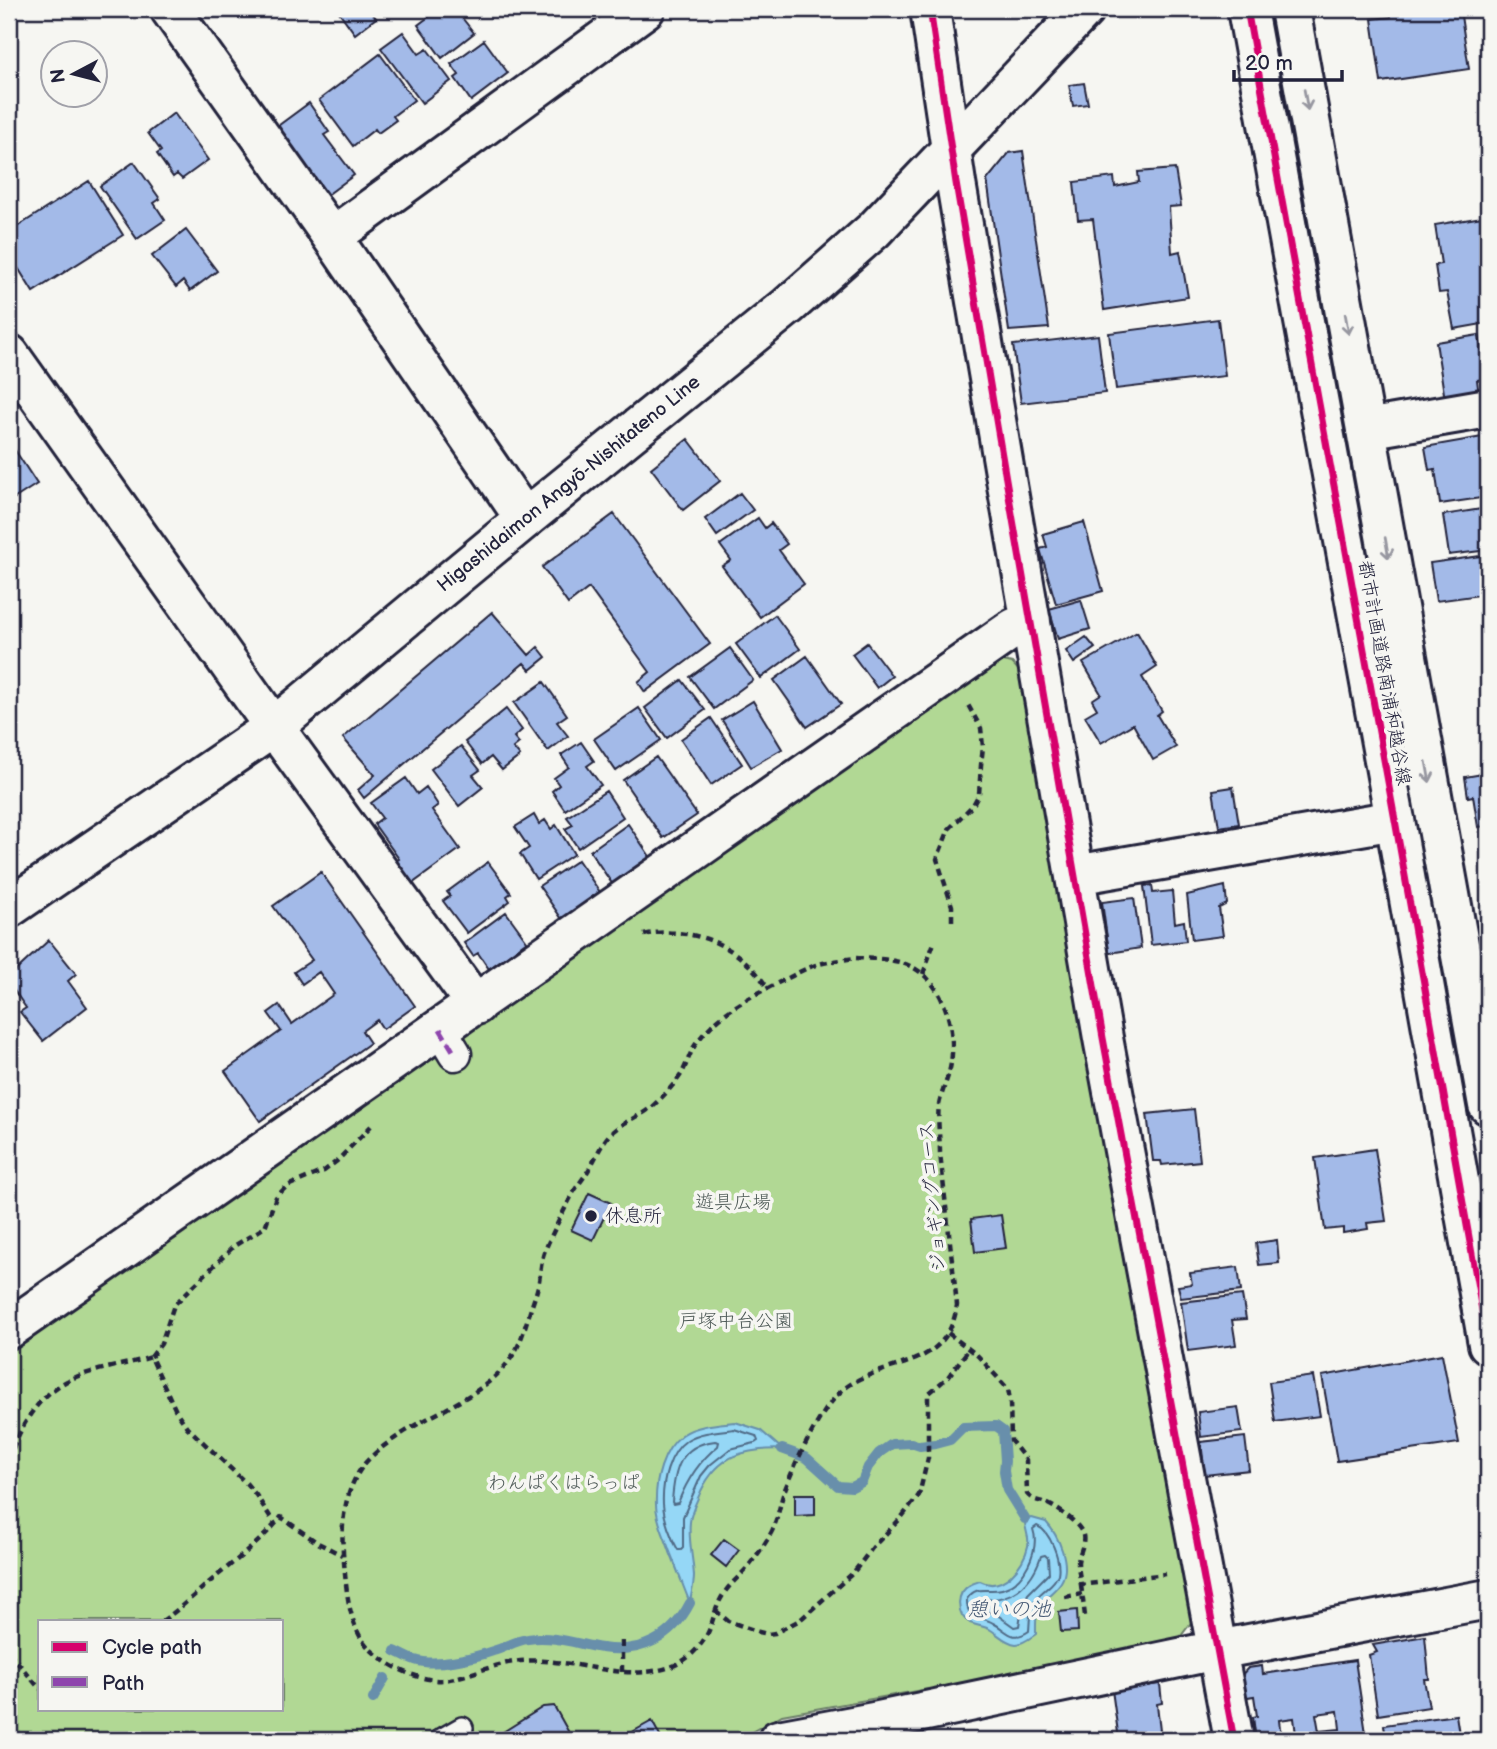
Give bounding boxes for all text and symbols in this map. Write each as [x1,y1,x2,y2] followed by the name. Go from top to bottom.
[38,38,108,108] north arrow
[1234,38,1343,82] scale bar
[1245,51,1293,76] text: 20 m
[46,67,71,84] text: N
[1300,88,1314,111] one-way arrow
[1341,312,1354,335] one-way arrow
[433,371,705,597] street label: Higashidaimon Angyō-Nishitateno Line
[1381,536,1394,559] one-way arrow
[1353,559,1415,787] street label: 都市計画道路南浦和越谷線
[1422,760,1435,783] one-way arrow
[915,1121,951,1273] street label: ジョギングコース
[695,1191,771,1214] park label: 遊具広場
[605,1205,662,1228] place label: 休息所
[583,1208,599,1224] marker: 休息所
[679,1310,793,1333] park label: 戸塚中台公園
[488,1472,640,1495] park label: わんぱくはらっぱ
[967,1597,1052,1622] water label: 憩いの池
[38,1620,284,1710] legend
[102,1635,202,1660] text: Cycle path
[102,1671,144,1696] text: Path

